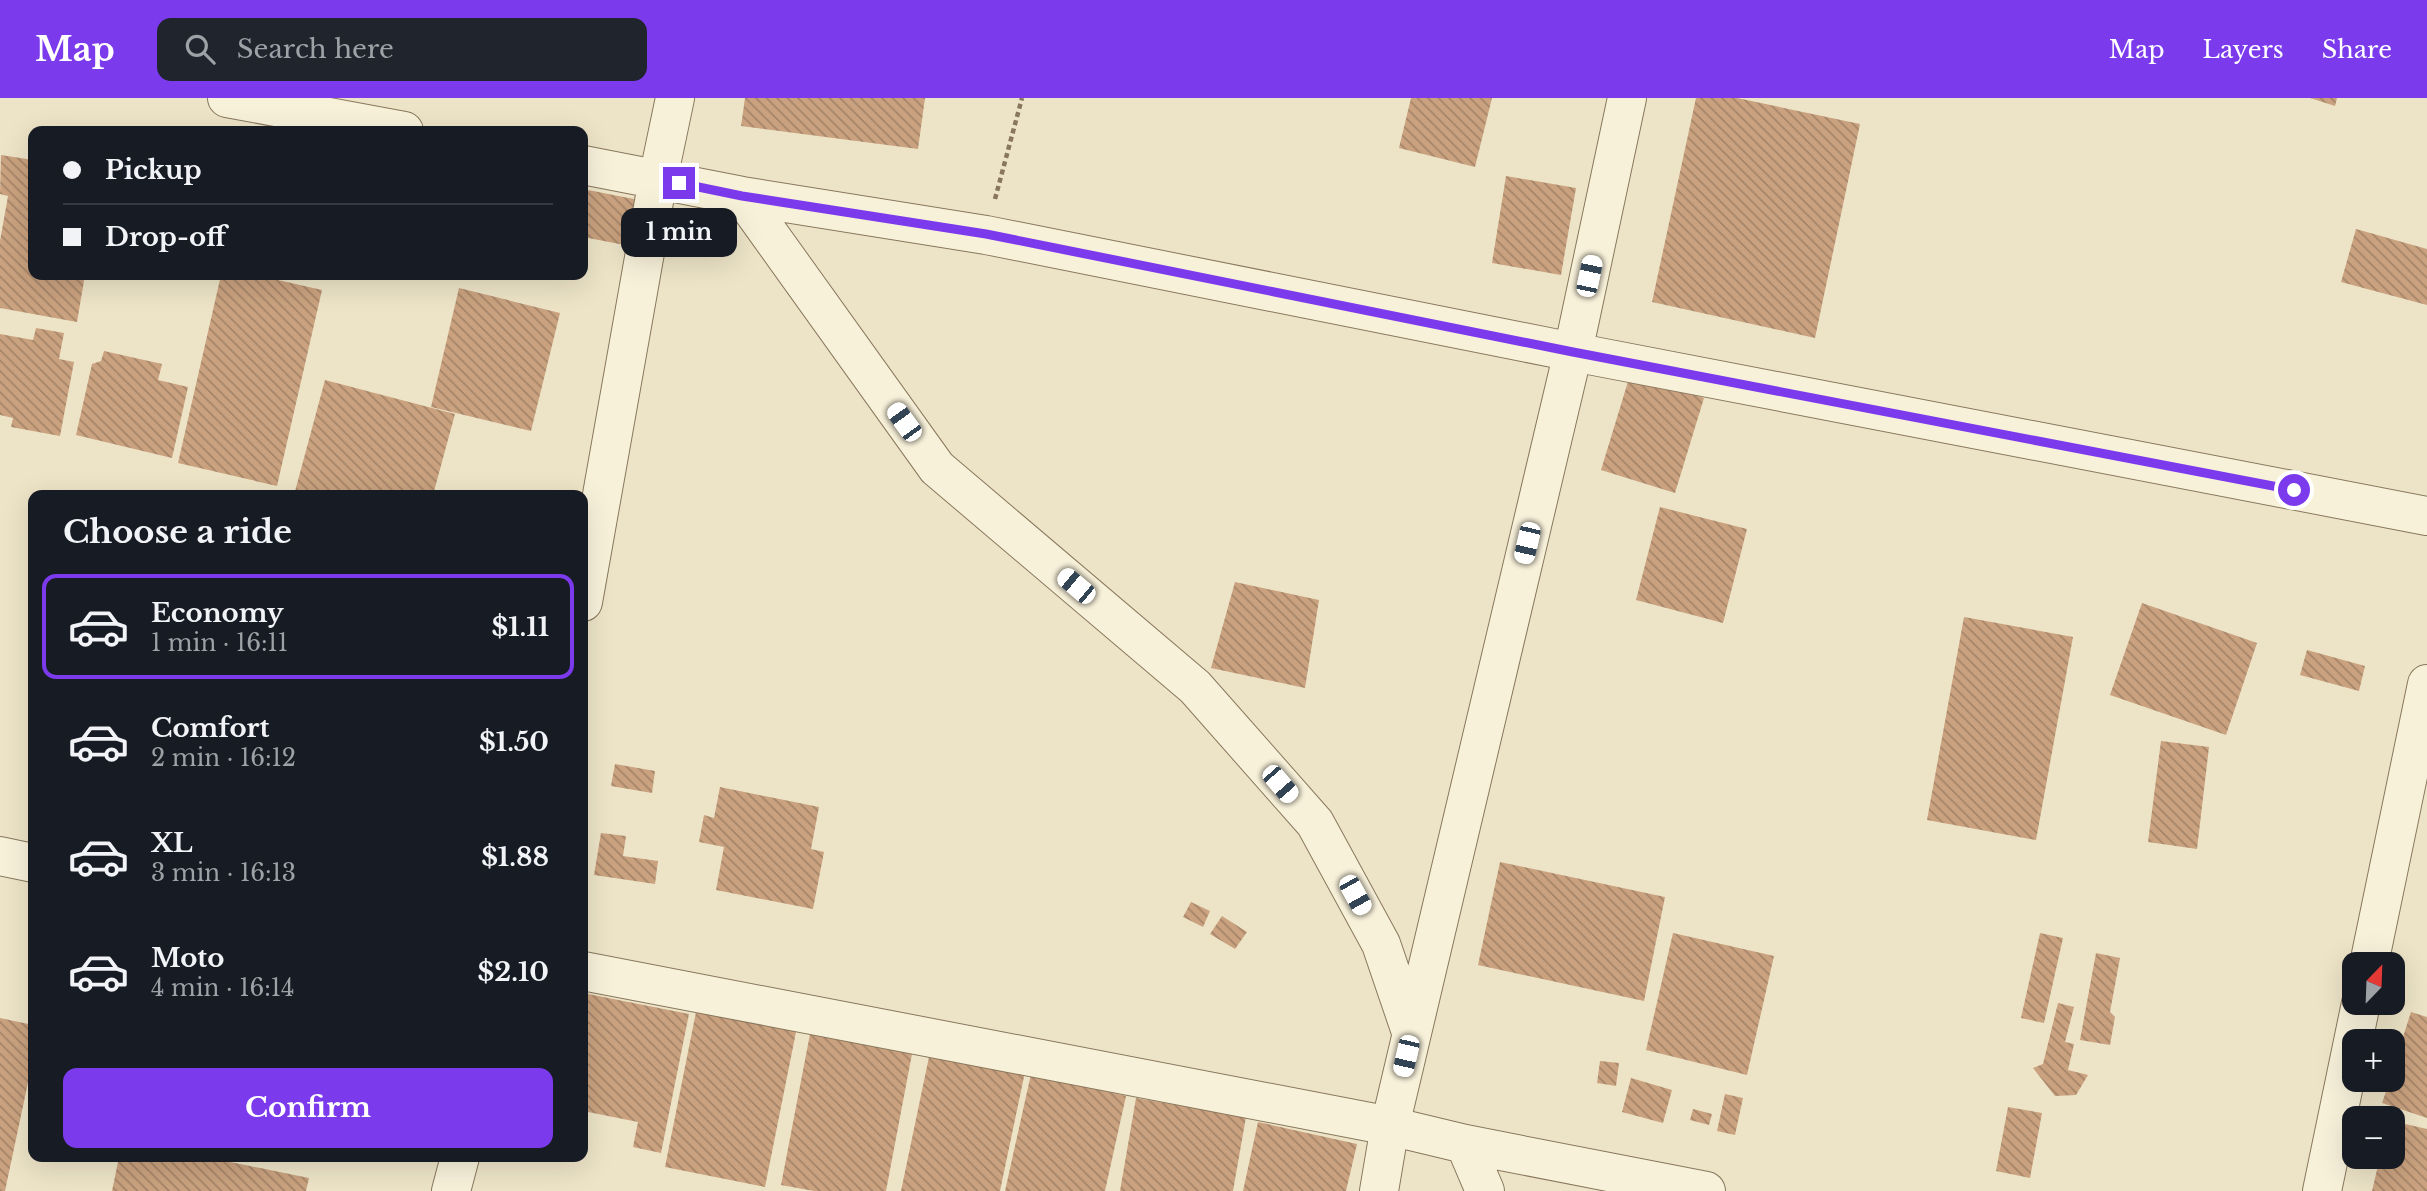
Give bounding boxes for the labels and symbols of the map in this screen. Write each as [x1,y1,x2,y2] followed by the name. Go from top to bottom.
[663,167,695,199] route end
[621,208,737,256] callout: 1 min
[1575,253,1604,299] car
[884,399,925,445] car
[2278,474,2310,506] route start
[1513,520,1542,566] car
[1054,564,1099,608] car
[1259,761,1302,807] car
[1336,872,1375,918] car
[2342,952,2404,1015] north arrow
[1392,1033,1421,1079] car

